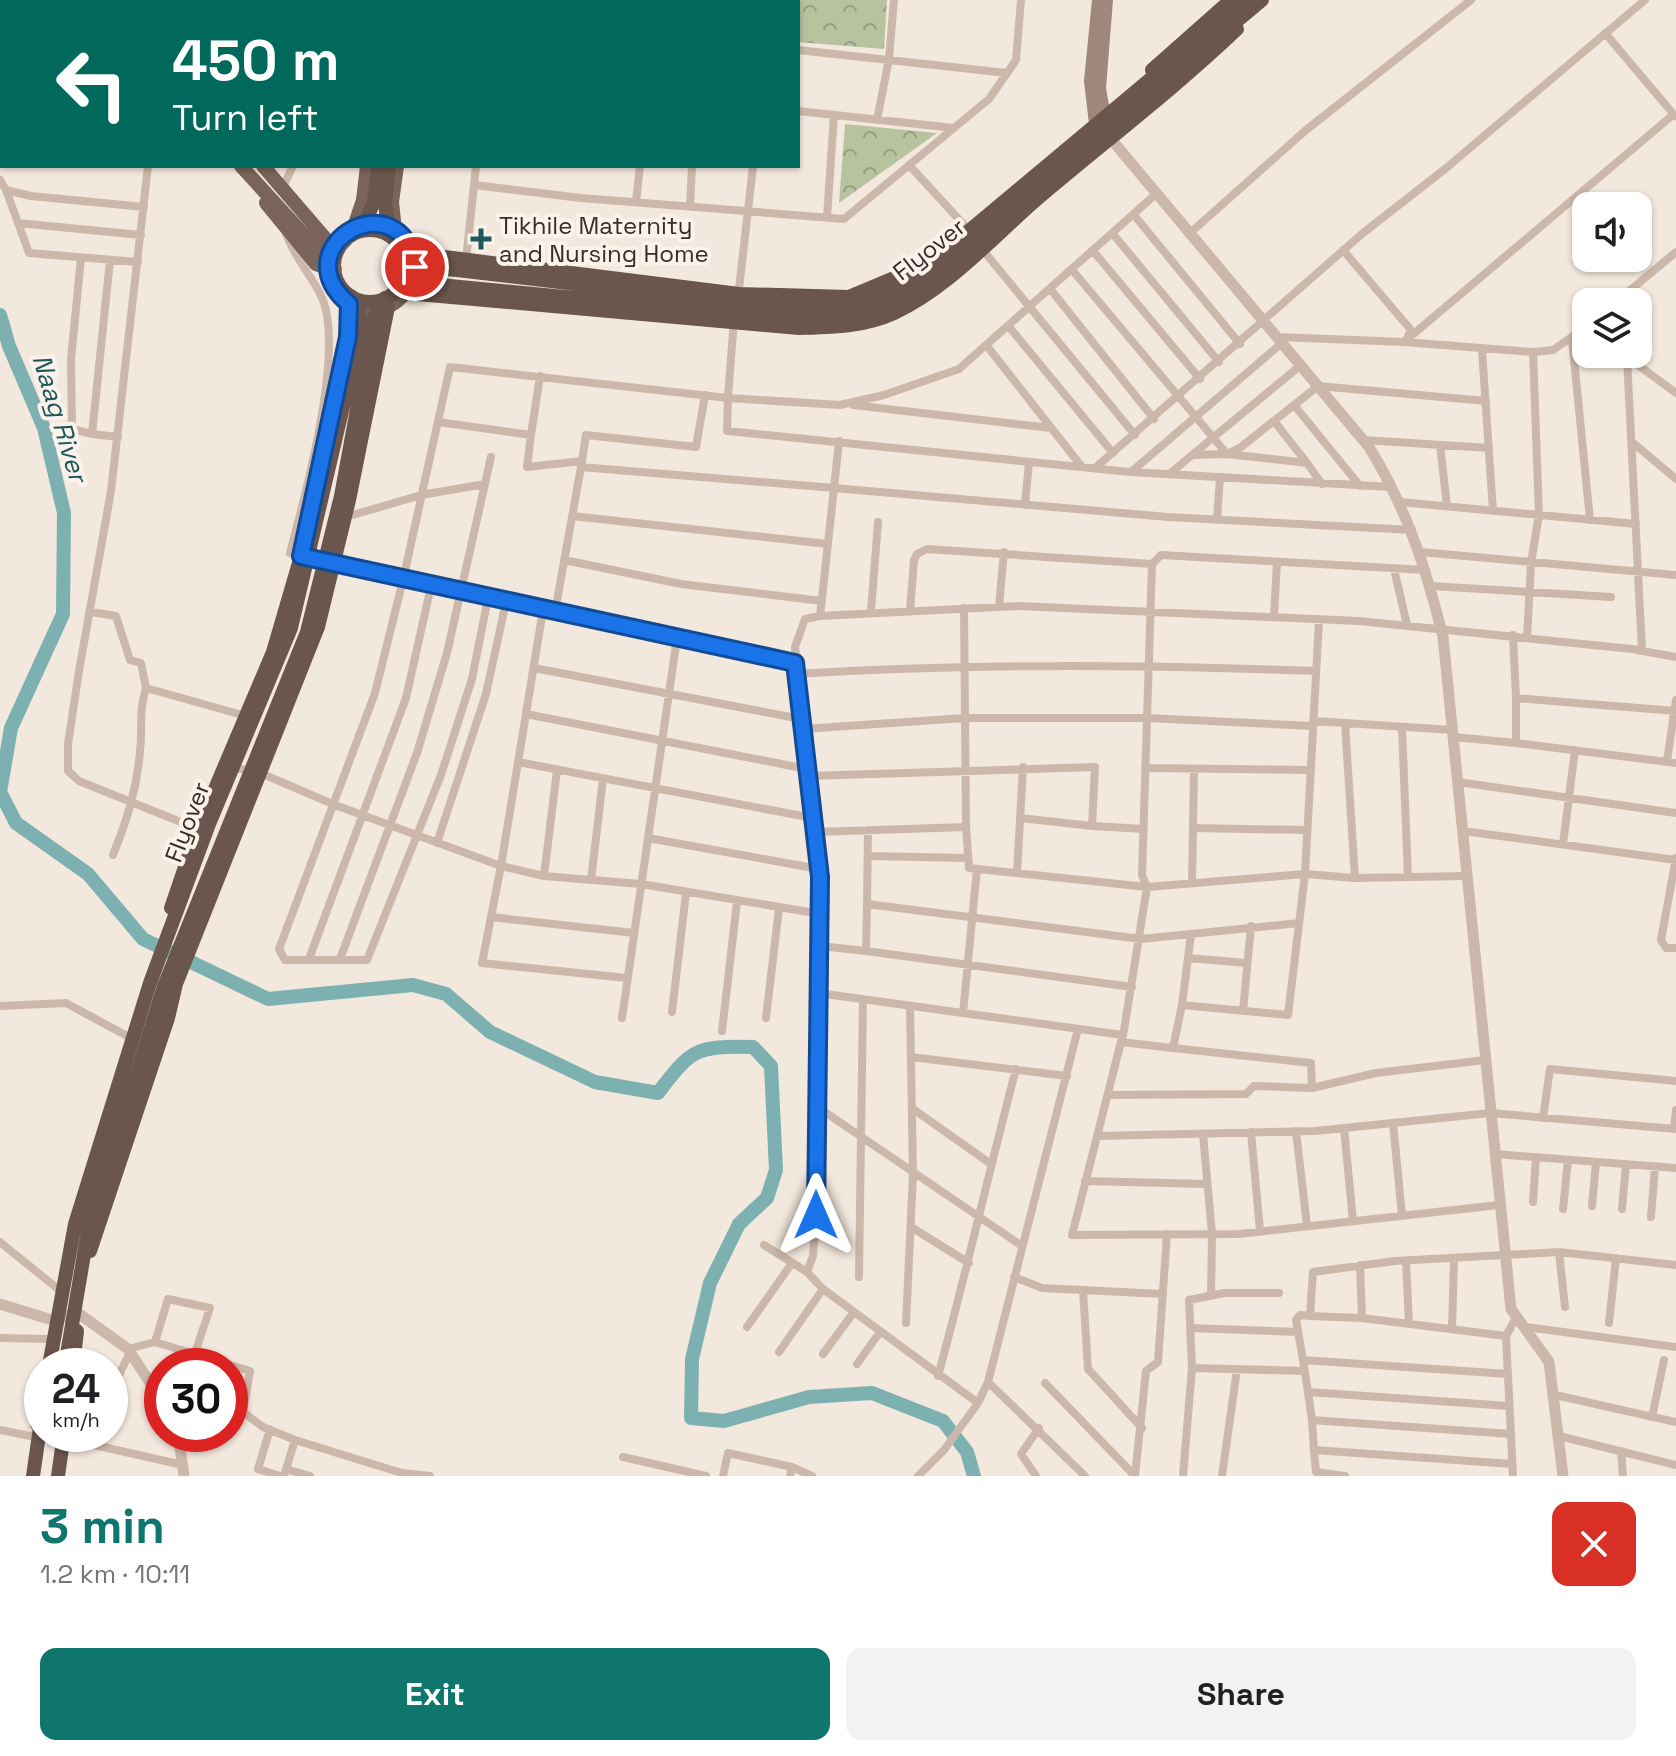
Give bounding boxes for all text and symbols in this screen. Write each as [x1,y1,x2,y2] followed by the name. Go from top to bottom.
[172,25,340,96] text: 450 m
[40,32,144,136] icon: left
[172,95,319,141] text: Turn left
[1572,192,1652,368] map controls
[1572,192,1652,272] button: sound
[499,210,709,269] place label: Tikhile Maternity and Nursing Home
[887,211,971,287] street label: Flyover
[470,228,492,250] marker: Tikhile Maternity and Nursing Home
[381,233,449,301] pin
[393,245,437,289] icon: arrive
[1572,288,1652,368] button: layers
[24,350,96,489] water label: Naag River
[158,777,216,867] street label: Flyover
[774,1173,858,1257] position arrow
[144,1348,248,1452] speed limit sign: 30
[52,1364,100,1415] text: 24
[52,1407,100,1433] text: km/h
[40,1496,165,1557] text: 3 min
[1552,1502,1636,1586] button: close
[40,1557,190,1591] text: 1.2 km · 10:11
[40,1648,830,1740] button: Exit
[846,1648,1636,1740] button: Share

